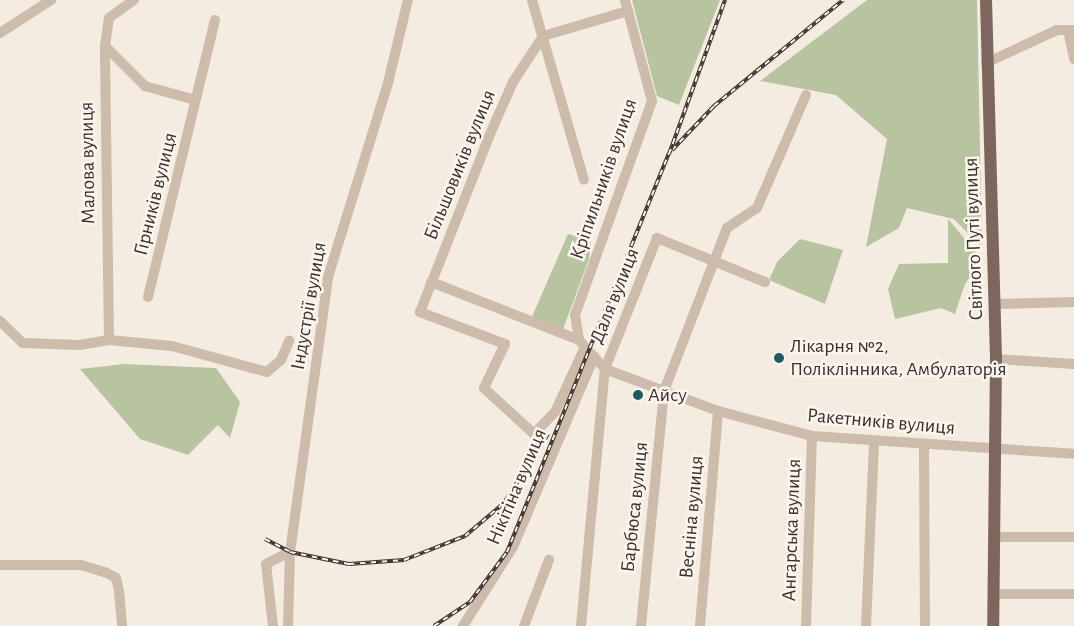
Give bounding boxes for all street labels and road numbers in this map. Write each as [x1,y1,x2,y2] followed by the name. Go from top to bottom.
[419,86,501,244] street label: Більшовиків вулиця
[565,95,643,263] street label: Кріпильників вулиця
[75,101,101,225] street label: Малова вулиця
[129,130,183,258] street label: Гірників вулиця
[959,157,989,321] street label: Світлого Путі вулиця
[286,240,332,372] street label: Індустрії вулиця
[585,245,645,347] street label: Даля вулиця
[806,404,956,440] street label: Ракетників вулиця
[482,425,552,549] street label: Нікітіна вулиця
[616,441,654,573] street label: Барбюса вулиця
[675,455,709,579] street label: Весніна вулиця
[778,458,806,602] street label: Ангарська вулиця

